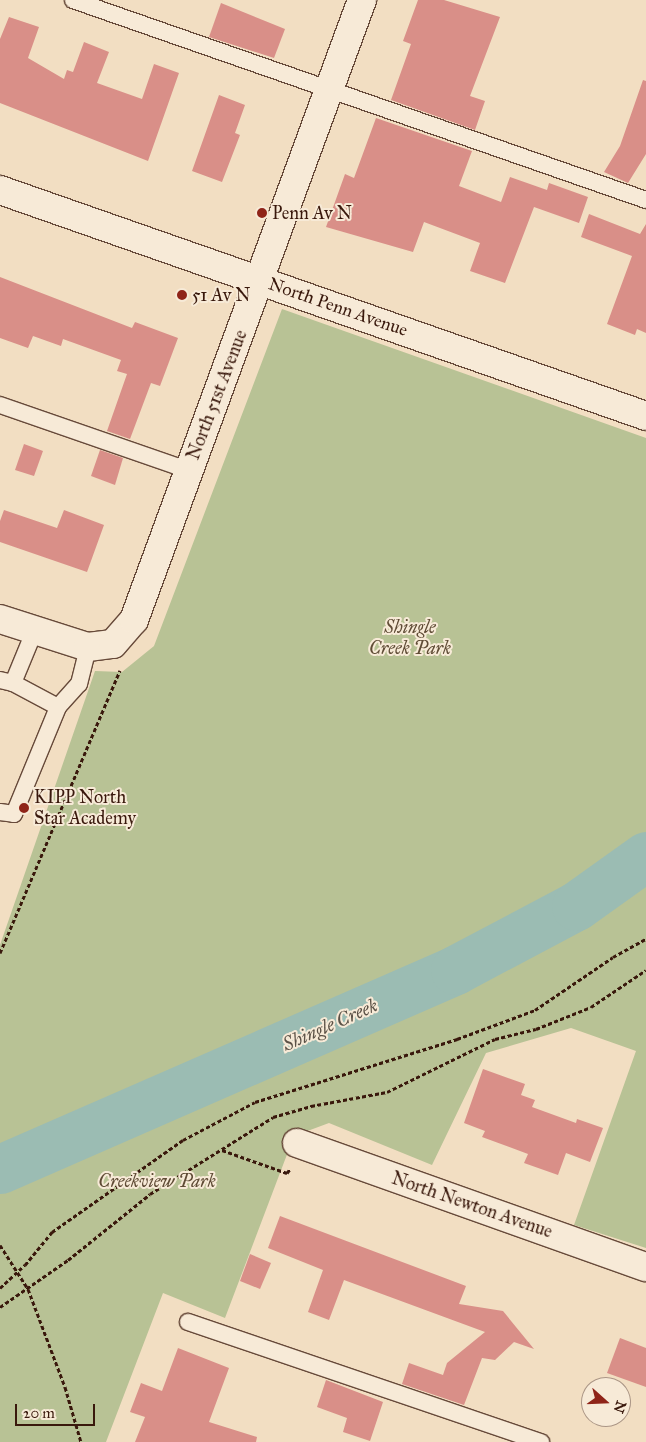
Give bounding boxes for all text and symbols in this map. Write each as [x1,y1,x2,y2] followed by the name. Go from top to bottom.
[272,202,352,224] place label: Penn Av N
[256,207,268,219] marker: Penn Av N
[266,273,410,341] street label: North Penn Avenue
[192,284,251,306] place label: 51 Av N
[176,289,188,301] marker: 51 Av N
[182,327,252,463] street label: North 51st Avenue
[369,617,451,660] park label: Shingle Creek Park
[34,787,136,830] place label: KIPP North Star Academy
[18,802,30,814] marker: KIPP North Star Academy
[279,994,381,1056] water label: Shingle Creek
[389,1167,555,1243] street label: North Newton Avenue
[98,1170,216,1192] park label: Creekview Park
[581,1377,631,1427] north arrow
[18,1394,98,1426] scale bar
[610,1398,630,1415] text: N
[23,1404,55,1422] text: 20 m

